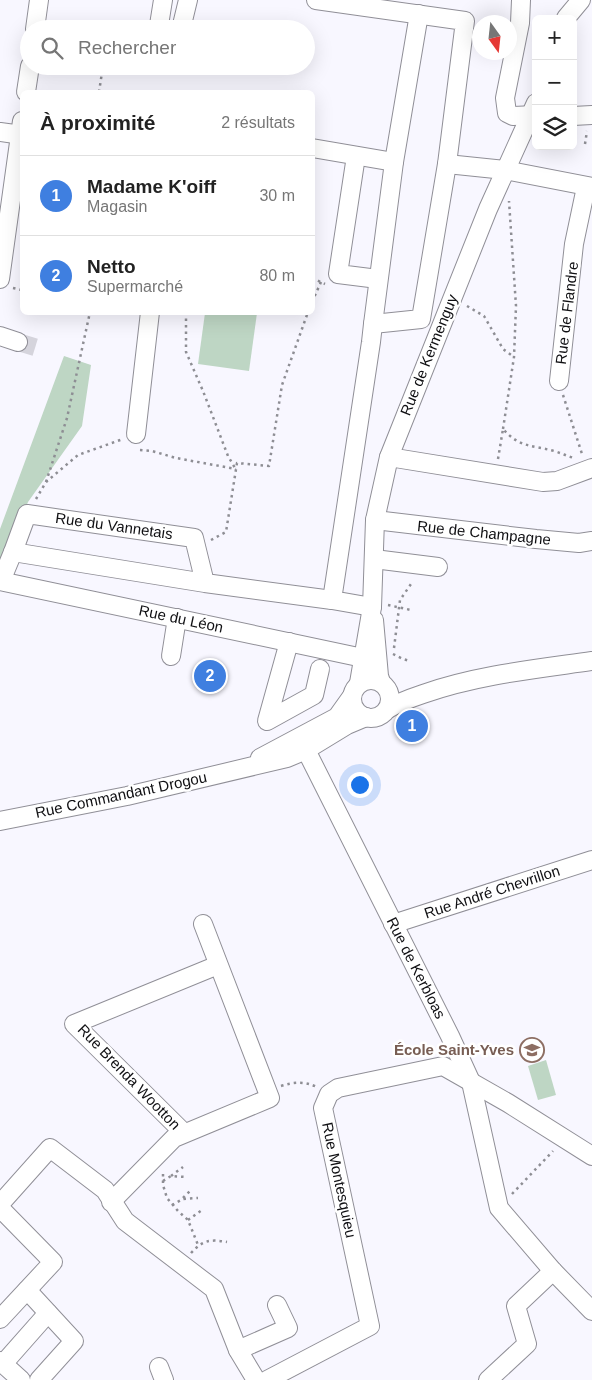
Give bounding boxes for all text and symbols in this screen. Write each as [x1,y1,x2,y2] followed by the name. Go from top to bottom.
[472,15,517,60] north arrow
[532,15,577,150] map controls
[532,15,577,60] button: +
[20,20,315,75] search box
[38,34,66,62] icon: search
[78,37,176,58] text: Rechercher
[532,60,577,105] button: −
[532,105,577,150] button: layers
[40,111,156,134] text: À proximité
[221,114,295,131] text: 2 résultats
[87,176,216,197] text: Madame K'oiff
[52,187,60,204] text: 1
[259,187,295,204] text: 30 m
[87,198,147,215] text: Magasin
[87,256,136,277] text: Netto
[552,261,581,365] street label: Rue de Flandre
[52,267,60,284] text: 2
[259,267,295,284] text: 80 m
[87,278,183,295] text: Supermarché
[396,291,461,418] street label: Rue de Kermenguy
[54,509,174,542] street label: Rue du Vannetais
[416,517,552,548] street label: Rue de Champagne
[137,601,225,636] street label: Rue du Léon
[194,657,226,695] pin: 2
[396,707,428,745] pin: 1
[33,768,208,821] street label: Rue Commandant Drogou
[347,772,373,798] your location
[422,862,562,922] street label: Rue André Chevrillon
[384,914,449,1021] street label: Rue de Kerbloas
[75,1020,184,1133] street label: Rue Brenda Wootton
[519,1037,545,1063] school or university icon: École Saint-Yves
[394,1041,514,1058] place label: École Saint-Yves
[319,1121,360,1239] street label: Rue Montesquieu

